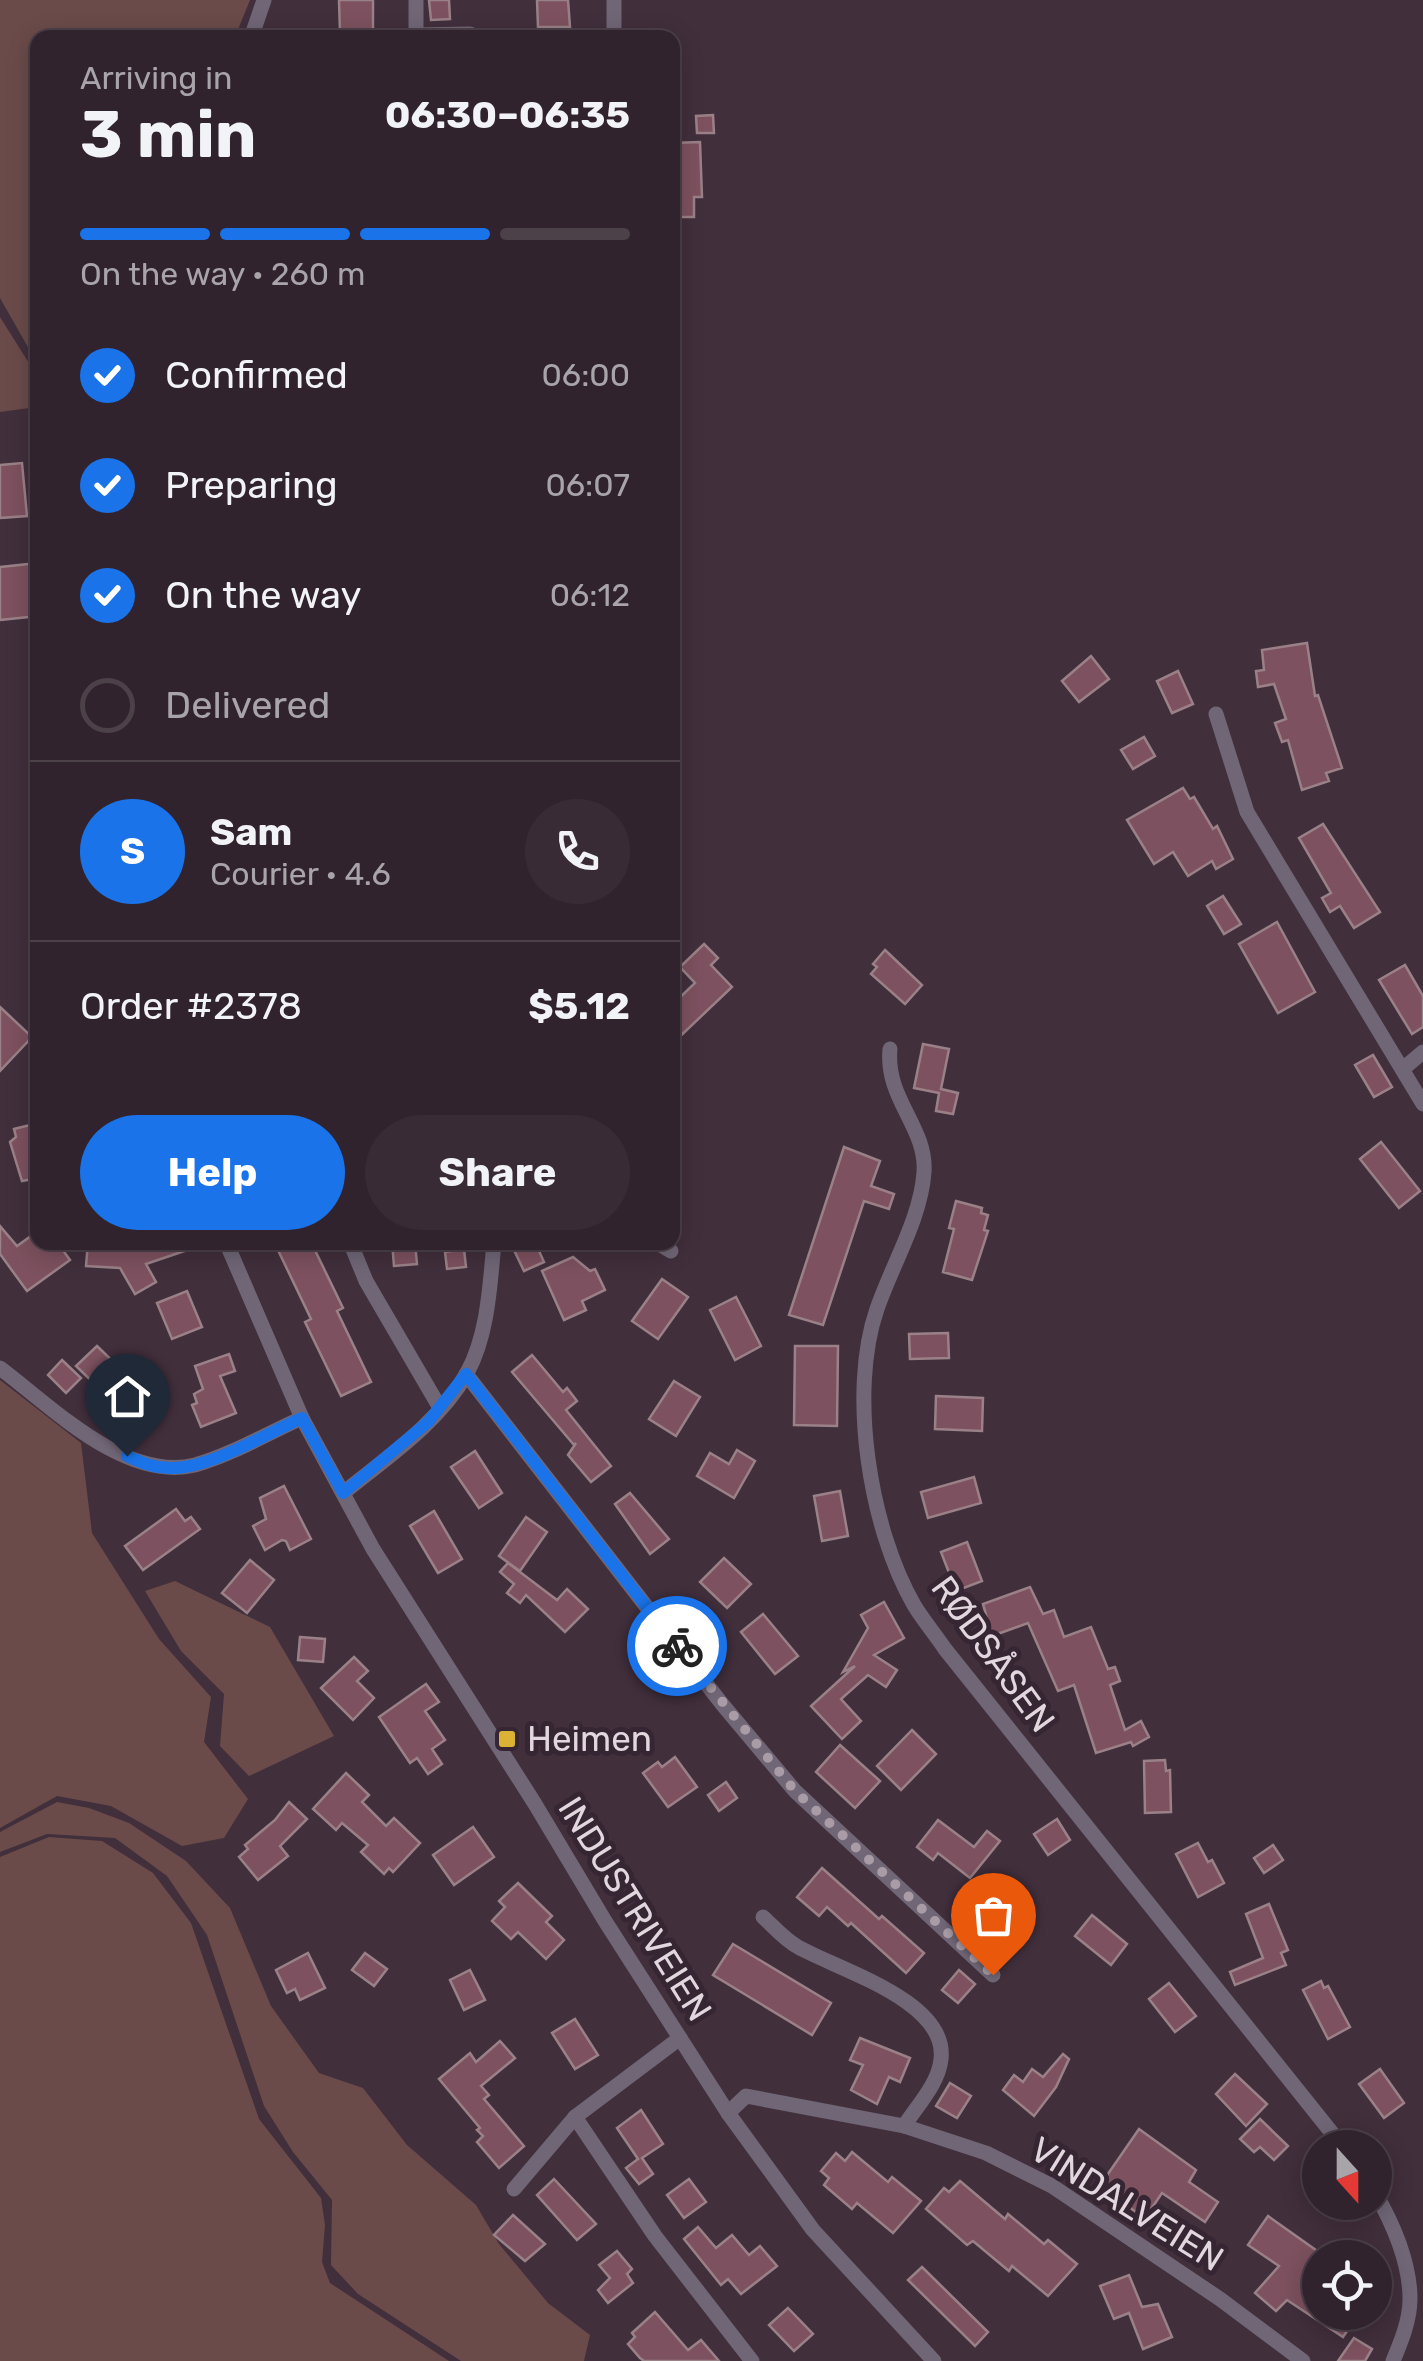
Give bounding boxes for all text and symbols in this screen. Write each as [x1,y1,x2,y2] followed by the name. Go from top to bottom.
[80,59,232,97] text: Arriving in
[385,92,630,138] text: 06:30–06:35
[80,96,257,173] text: 3 min
[80,255,365,293] text: On the way · 260 m
[80,348,135,403] icon: check
[165,352,348,398] text: Confirmed
[542,356,630,394] text: 06:00
[80,458,135,513] icon: check
[165,462,338,508] text: Preparing
[545,466,630,504] text: 06:07
[80,568,135,623] icon: check
[165,572,361,618] text: On the way
[550,576,630,614] text: 06:12
[165,682,330,728] text: Delivered
[525,799,630,904] button: phone
[210,809,292,855] text: Sam
[120,828,145,874] text: S
[210,855,391,893] text: Courier · 4.6
[80,983,302,1029] text: Order #2378
[528,983,630,1029] text: $5.12
[80,1115,345,1230] button: Help
[365,1115,630,1230] button: Share
[85,1354,170,1457] pin
[100,1369,155,1424] icon: home
[922,1568,1064,1740] street label: RØDSÅSEN
[627,1596,727,1696] courier
[650,1619,705,1674] icon: bike
[527,1718,652,1760] place label: Heimen
[496,1728,518,1750] marker: Heimen
[549,1789,721,2029] street label: INDUSTRIVEIEN
[951,1873,1036,1976] pin
[966,1888,1021,1943] icon: bag
[1023,2128,1231,2280] street label: VINDALVEIEN
[1302,2130,1392,2220] north arrow
[1302,2130,1392,2330] map controls
[1302,2240,1392,2330] button: locate

